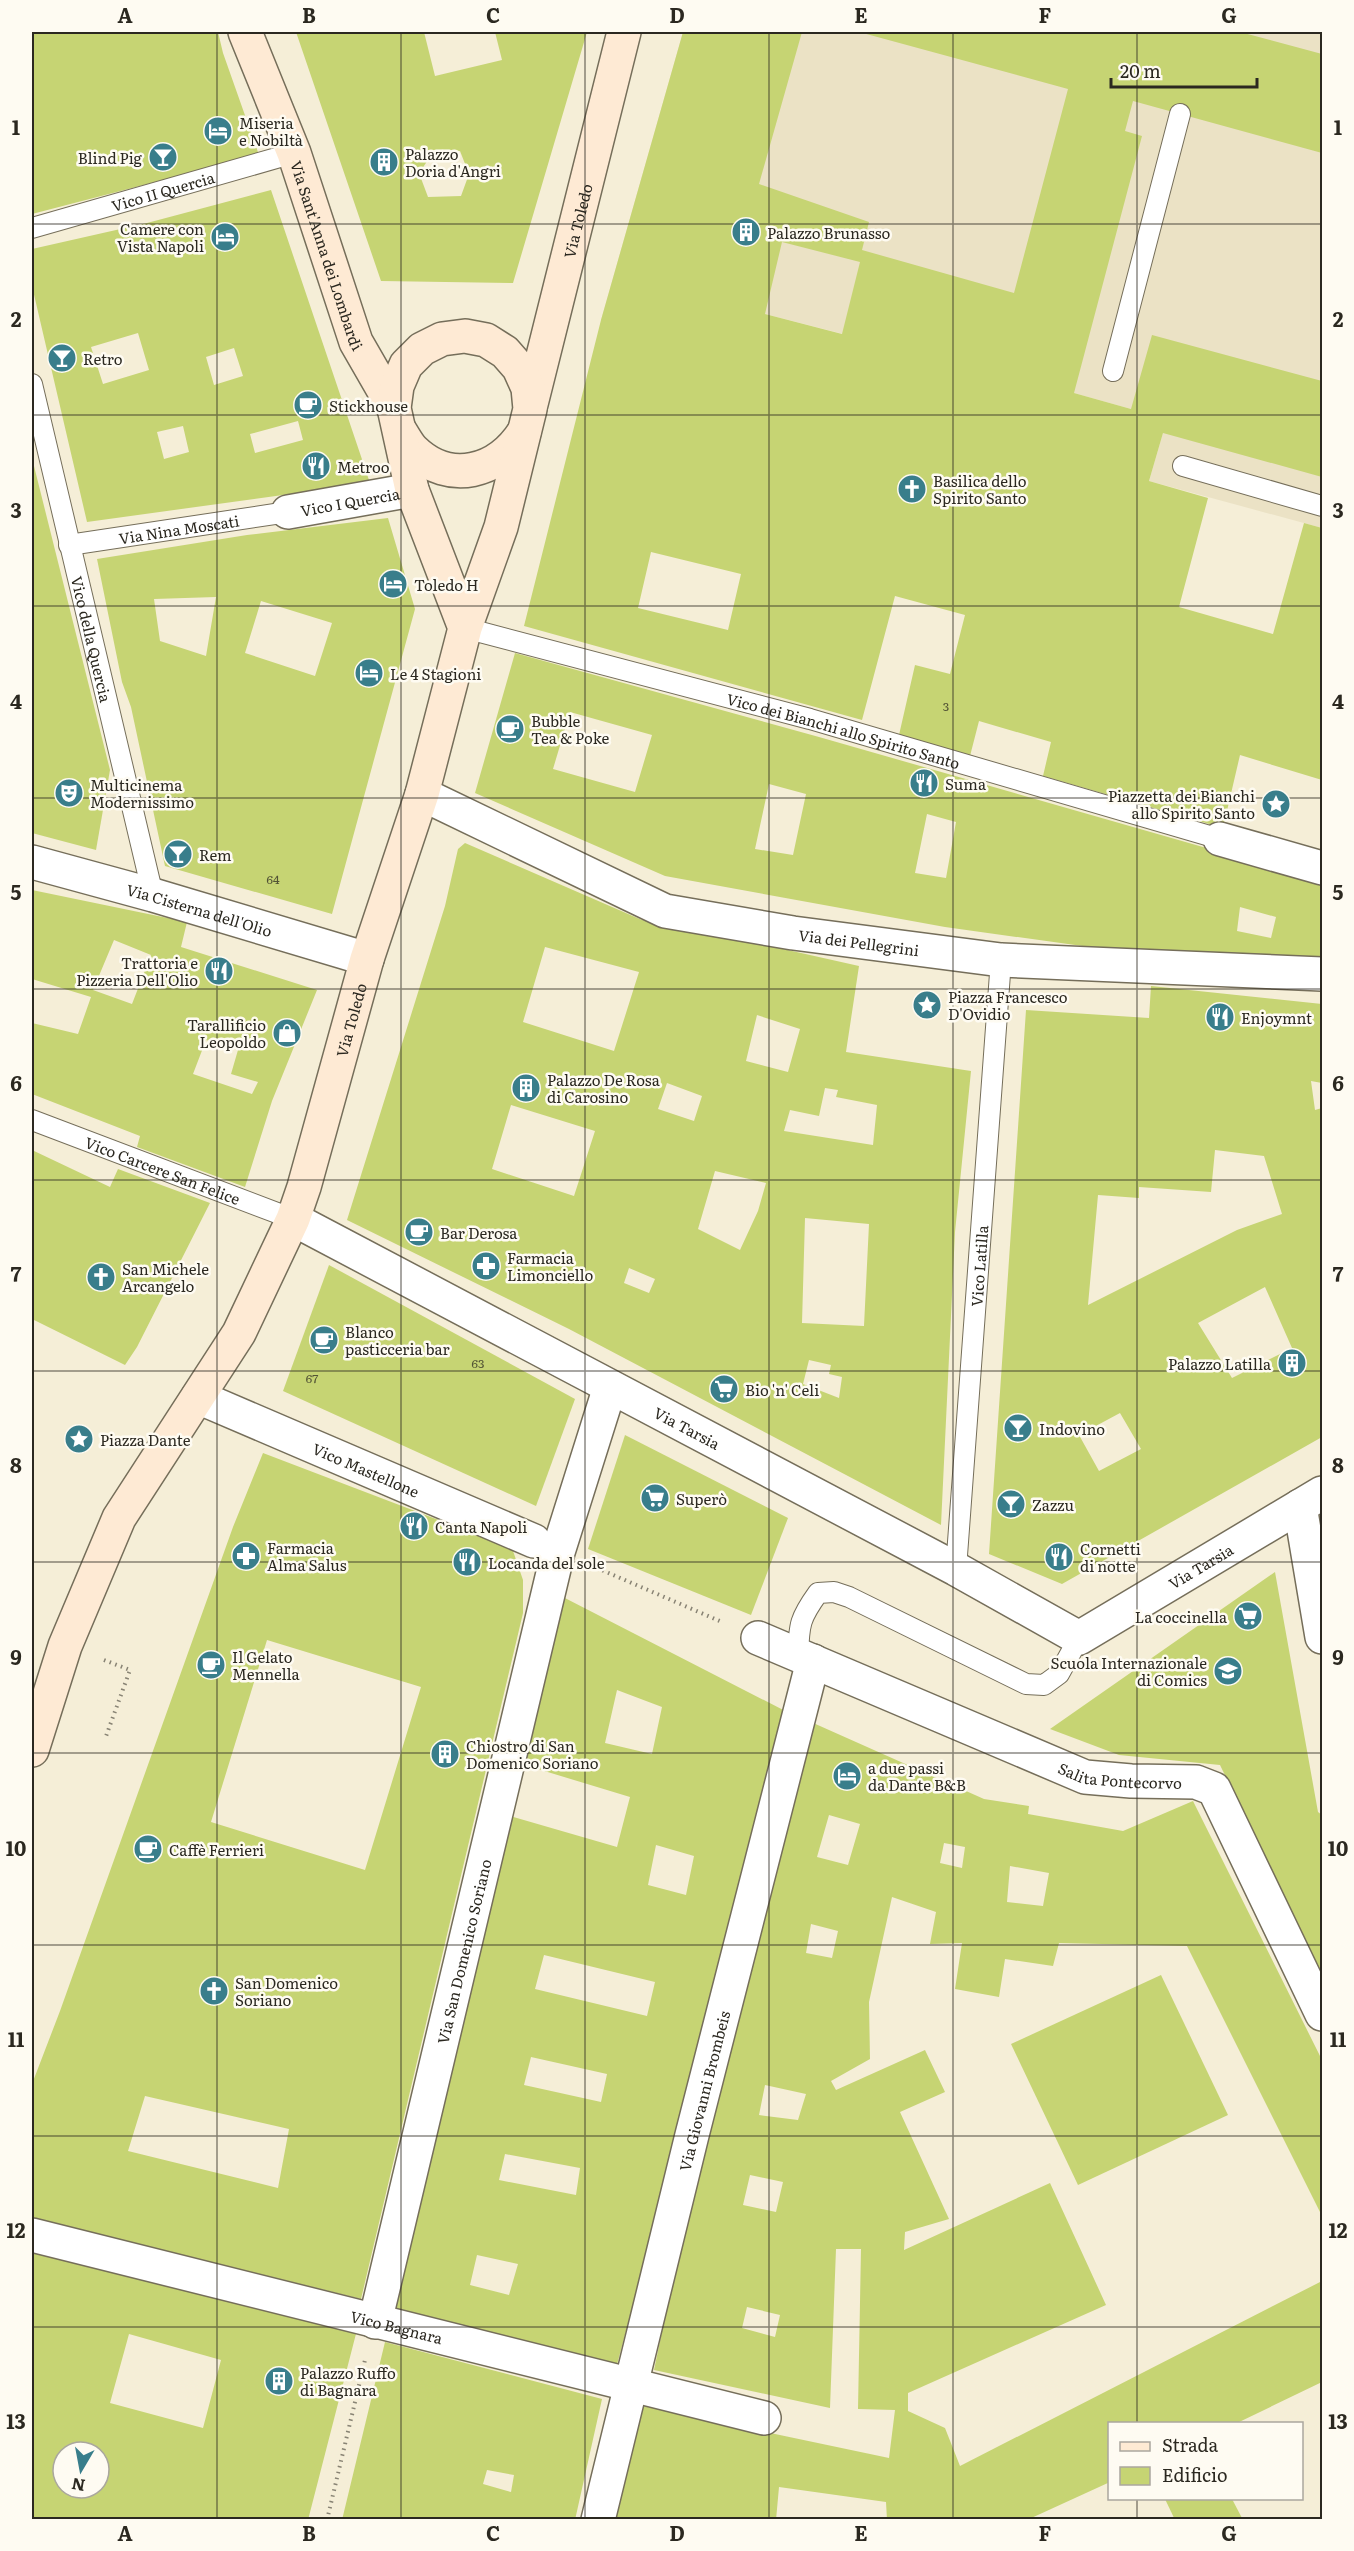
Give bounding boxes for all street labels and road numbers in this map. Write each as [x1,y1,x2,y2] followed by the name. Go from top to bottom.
[286,157,370,354] street label: Via Sant'Anna dei Lombardi
[108,165,218,216] street label: Vico II Quercia
[556,181,597,260] street label: Via Toledo
[299,481,402,521] street label: Vico I Quercia
[117,508,241,549] street label: Via Nina Moscati
[66,574,119,705] street label: Vico della Quercia
[724,686,963,774] street label: Vico dei Bianchi allo Spirito Santo
[124,877,275,942] street label: Via Cisterna dell'Olio
[797,922,921,961] street label: Via dei Pellegrini
[329,980,371,1060] street label: Via Toledo
[82,1130,244,1210] street label: Vico Carcere San Felice
[964,1223,993,1307] street label: Vico Latilla
[650,1400,725,1455] street label: Via Tarsia
[309,1436,423,1502] street label: Vico Mastellone
[1164,1537,1238,1594] street label: Via Tarsia
[1055,1756,1182,1793] street label: Salita Pontecorvo
[430,1856,496,2046] street label: Via San Domenico Soriano
[672,2008,735,2173] street label: Via Giovanni Brombeis
[348,2304,446,2349] street label: Vico Bagnara

